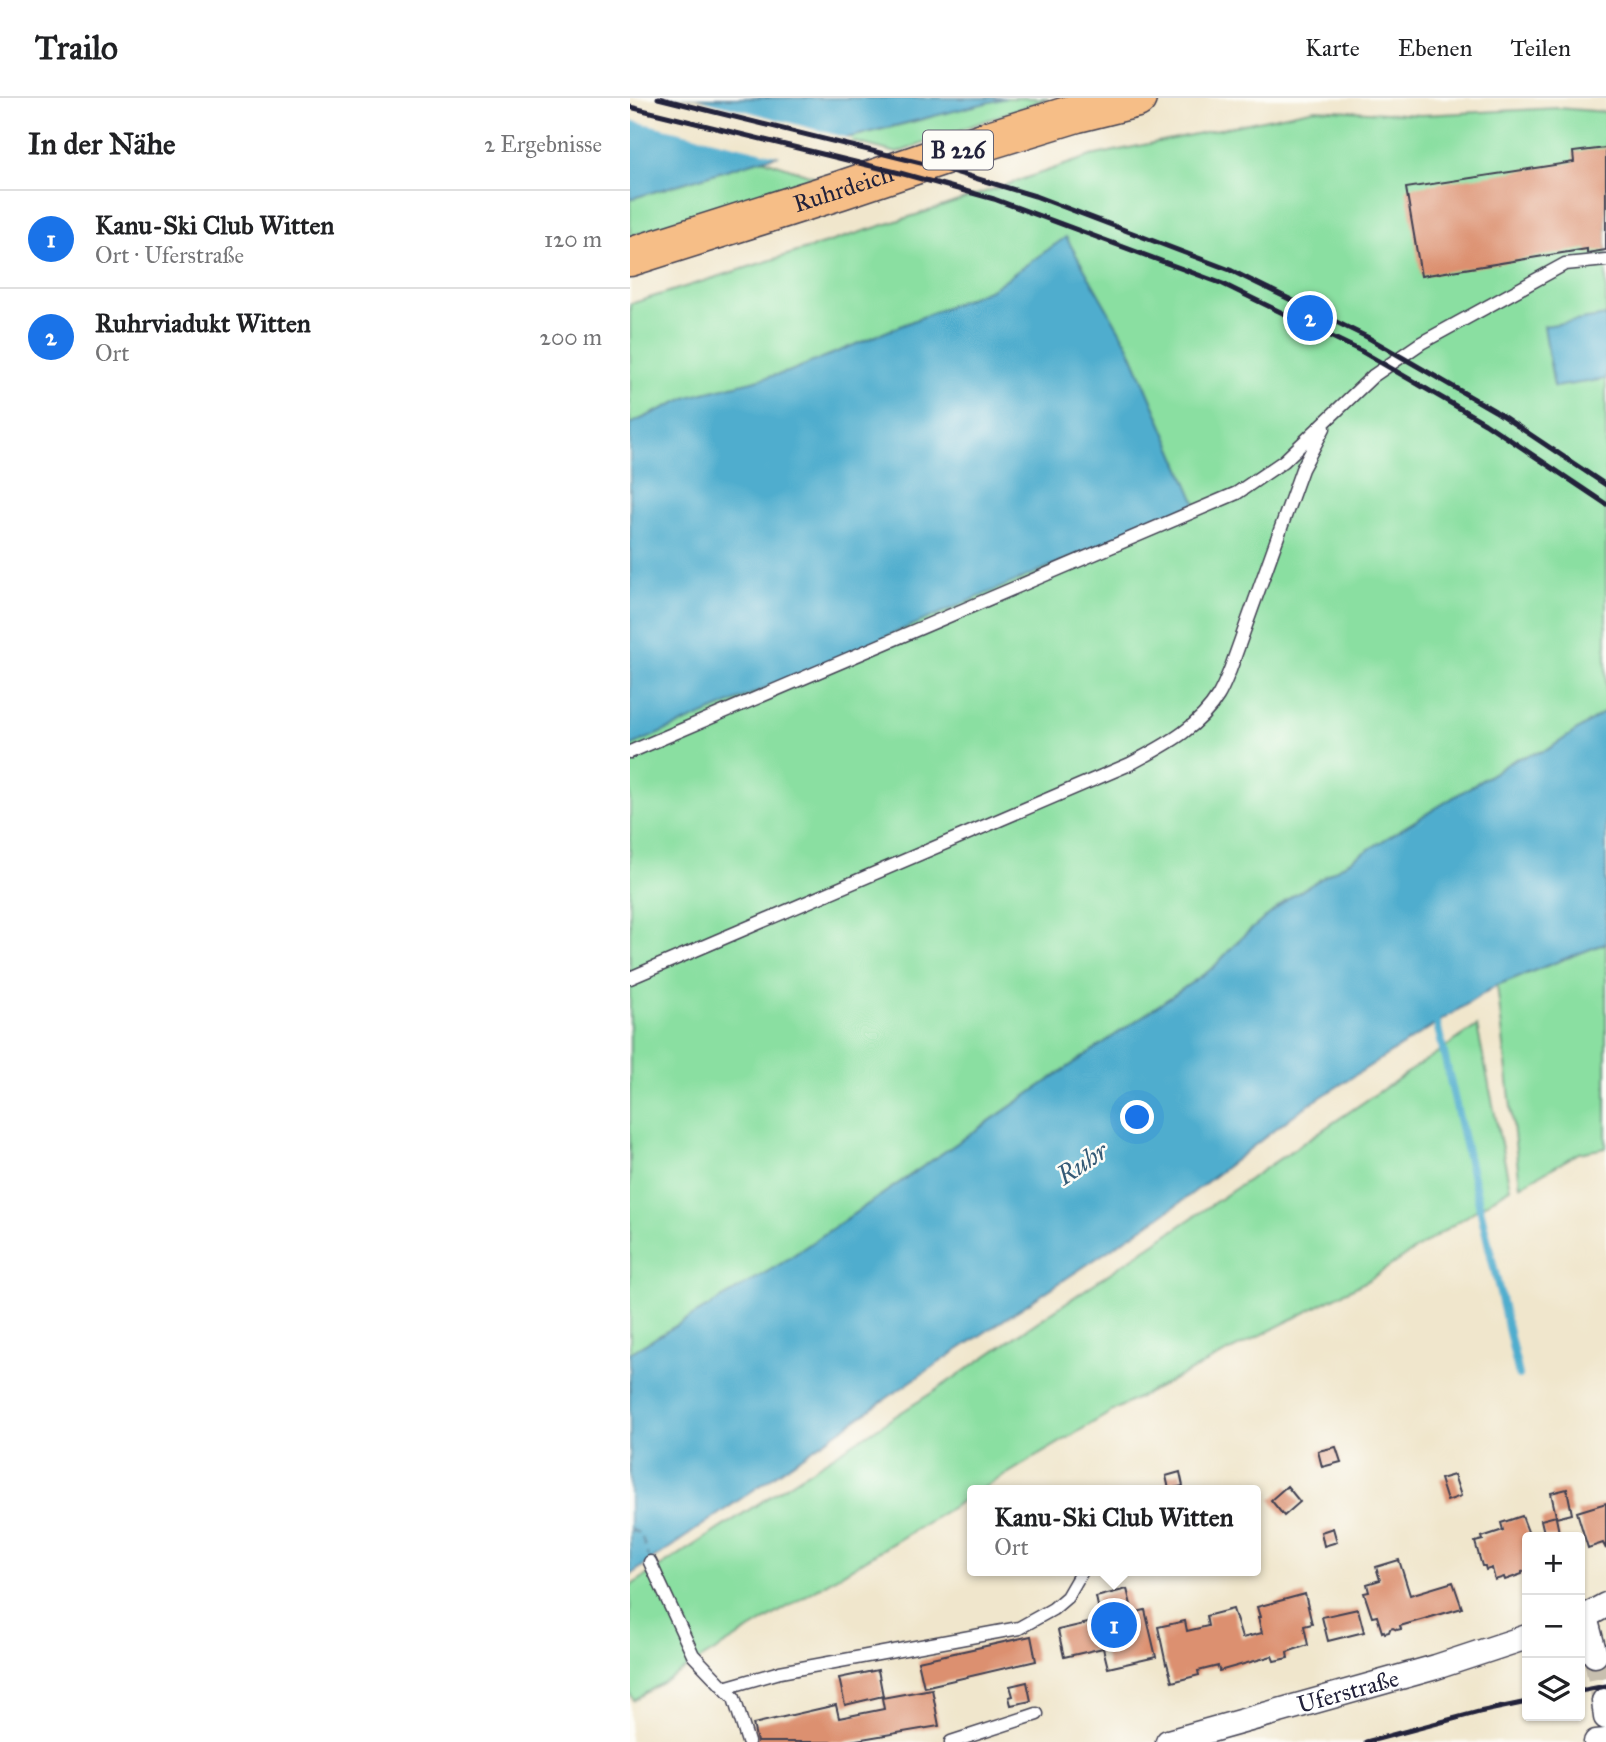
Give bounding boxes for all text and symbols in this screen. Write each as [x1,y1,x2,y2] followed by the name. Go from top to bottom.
[35,28,118,68] text: Trailo
[1305,33,1360,63] text: Karte
[1398,33,1473,63] text: Ebenen
[1511,33,1571,63] text: Teilen
[28,126,176,162] text: In der Nähe
[484,130,602,158] text: 2 Ergebnisse
[923,130,993,170] road number: B 226
[790,158,897,219] street label: Ruhrdeich
[95,209,334,241] text: Kanu-Ski Club Witten
[46,225,56,253] text: 1
[544,225,602,253] text: 120 m
[95,241,244,269] text: Ort · Uferstraße
[1287,292,1333,344] pin: 2
[95,307,311,339] text: Ruhrviadukt Witten
[45,323,57,351] text: 2
[540,323,602,351] text: 200 m
[95,339,129,367] text: Ort
[1120,1100,1154,1134] your location
[1049,1134,1115,1192] water label: Ruhr
[967,1485,1261,1576] popup
[994,1501,1234,1533] text: Kanu-Ski Club Witten
[1522,1532,1585,1721] map controls
[1522,1532,1585,1595] button: +
[994,1533,1029,1561] text: Ort
[1522,1595,1585,1658] button: −
[1091,1599,1137,1651] pin: 1
[1522,1658,1585,1721] button: layers
[1294,1663,1402,1720] street label: Uferstraße

